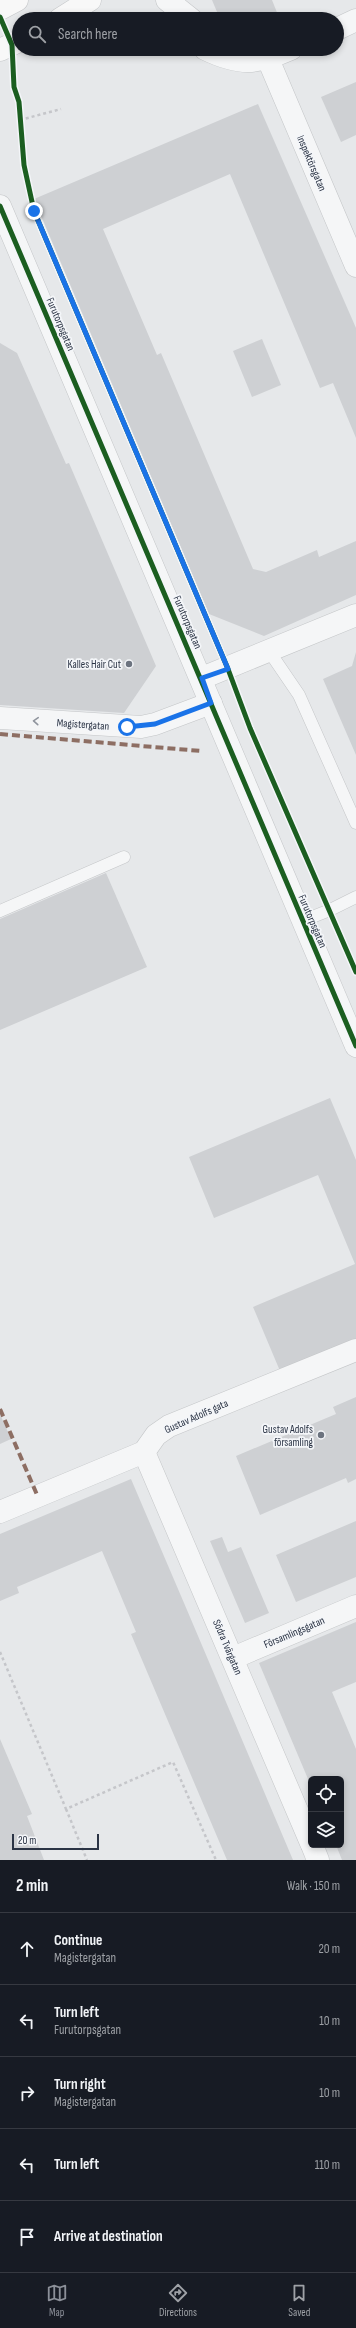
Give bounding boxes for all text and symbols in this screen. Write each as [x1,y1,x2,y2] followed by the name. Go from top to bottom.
[12,12,344,56] search box
[26,23,48,45] icon: search
[58,25,118,44] text: Search here
[294,133,329,193] street label: Inspektörsgatan
[25,202,43,220] route end
[43,296,78,353] street label: Furutorpsgatan
[170,594,205,651] street label: Furutorpsgatan
[68,658,122,671] place label: Kalles Hair Cut
[124,659,134,669] marker: Kalles Hair Cut
[33,716,39,725] one-way arrow
[56,716,110,733] street label: Magistergatan
[118,718,136,736] route start
[295,893,330,950] street label: Furutorpsgatan
[162,1397,230,1436] street label: Gustav Adolfs gata
[263,1423,314,1449] place label: Gustav Adolfs församling
[316,1430,326,1440] marker: Gustav Adolfs församling
[262,1614,327,1651] street label: Församlingsgatan
[210,1618,245,1677] street label: Södra Tvärgatan
[308,1776,344,1848] map controls
[308,1776,344,1812] button: locate
[308,1812,344,1848] button: layers
[12,1832,99,1851] scale bar
[18,1834,36,1847] text: 20 m
[16,1876,48,1896] text: 2 min
[287,1878,340,1894] text: Walk · 150 m
[54,1931,103,1950] text: Continue
[16,1938,38,1960] icon: ahead
[318,1941,340,1957] text: 20 m
[54,1950,116,1966] text: Magistergatan
[54,2003,99,2022] text: Turn left
[16,2010,38,2032] icon: left
[319,2013,340,2029] text: 10 m
[54,2022,121,2038] text: Furutorpsgatan
[54,2075,106,2094] text: Turn right
[16,2082,38,2104] icon: right
[319,2085,340,2101] text: 10 m
[54,2094,116,2110] text: Magistergatan
[16,2154,38,2176] icon: left
[54,2155,99,2174] text: Turn left
[315,2157,340,2173] text: 110 m
[16,2226,38,2248] icon: arrive
[54,2227,163,2246] text: Arrive at destination
[46,2282,68,2319] tab: Map
[159,2282,197,2319] tab: Directions
[288,2282,310,2319] tab: Saved

